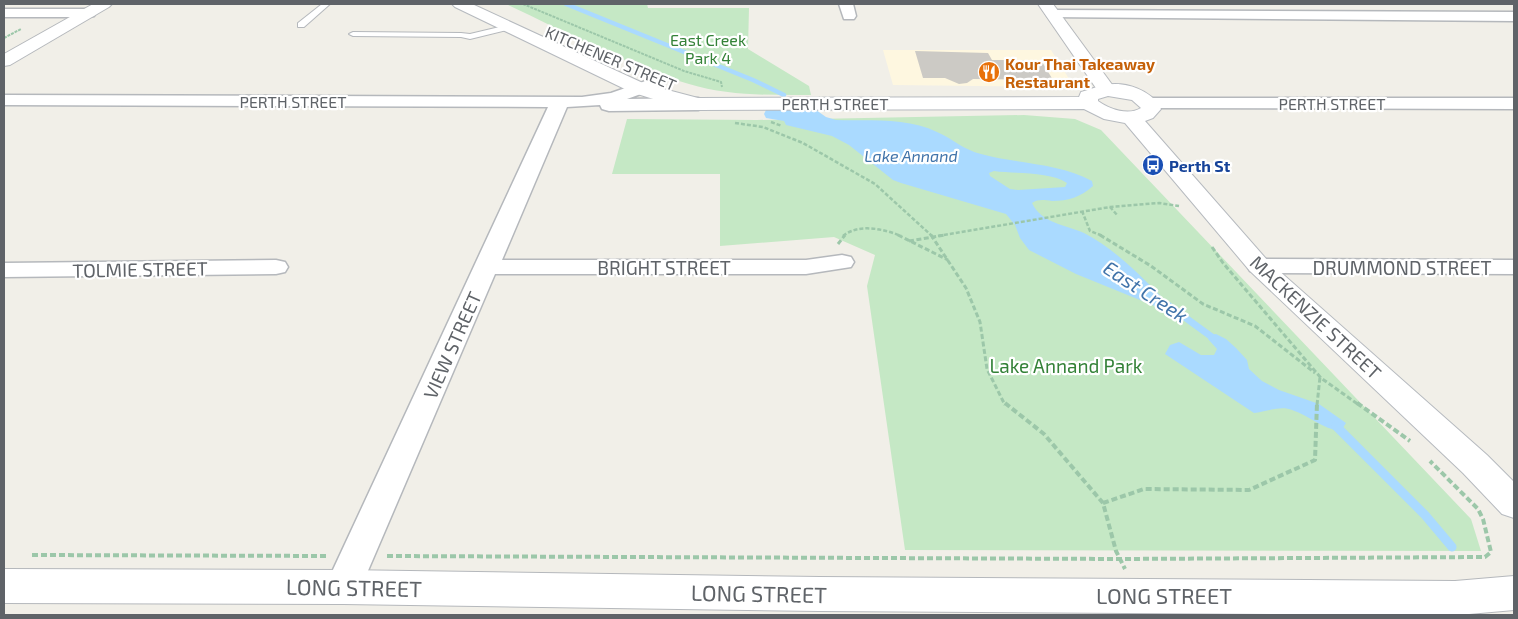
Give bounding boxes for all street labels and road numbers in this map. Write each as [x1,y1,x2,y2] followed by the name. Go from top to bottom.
[543,22,679,94] street label: KITCHENER STREET
[239,92,347,111] street label: PERTH STREET
[781,94,889,113] street label: PERTH STREET
[1278,94,1386,113] street label: PERTH STREET
[1246,250,1386,384] street label: MACKENZIE STREET
[72,256,208,282] street label: TOLMIE STREET
[597,256,731,279] street label: BRIGHT STREET
[1312,256,1492,279] street label: DRUMMOND STREET
[418,288,486,402] street label: VIEW STREET
[286,573,422,601] street label: LONG STREET
[691,579,827,607] street label: LONG STREET
[1096,582,1232,608] street label: LONG STREET

